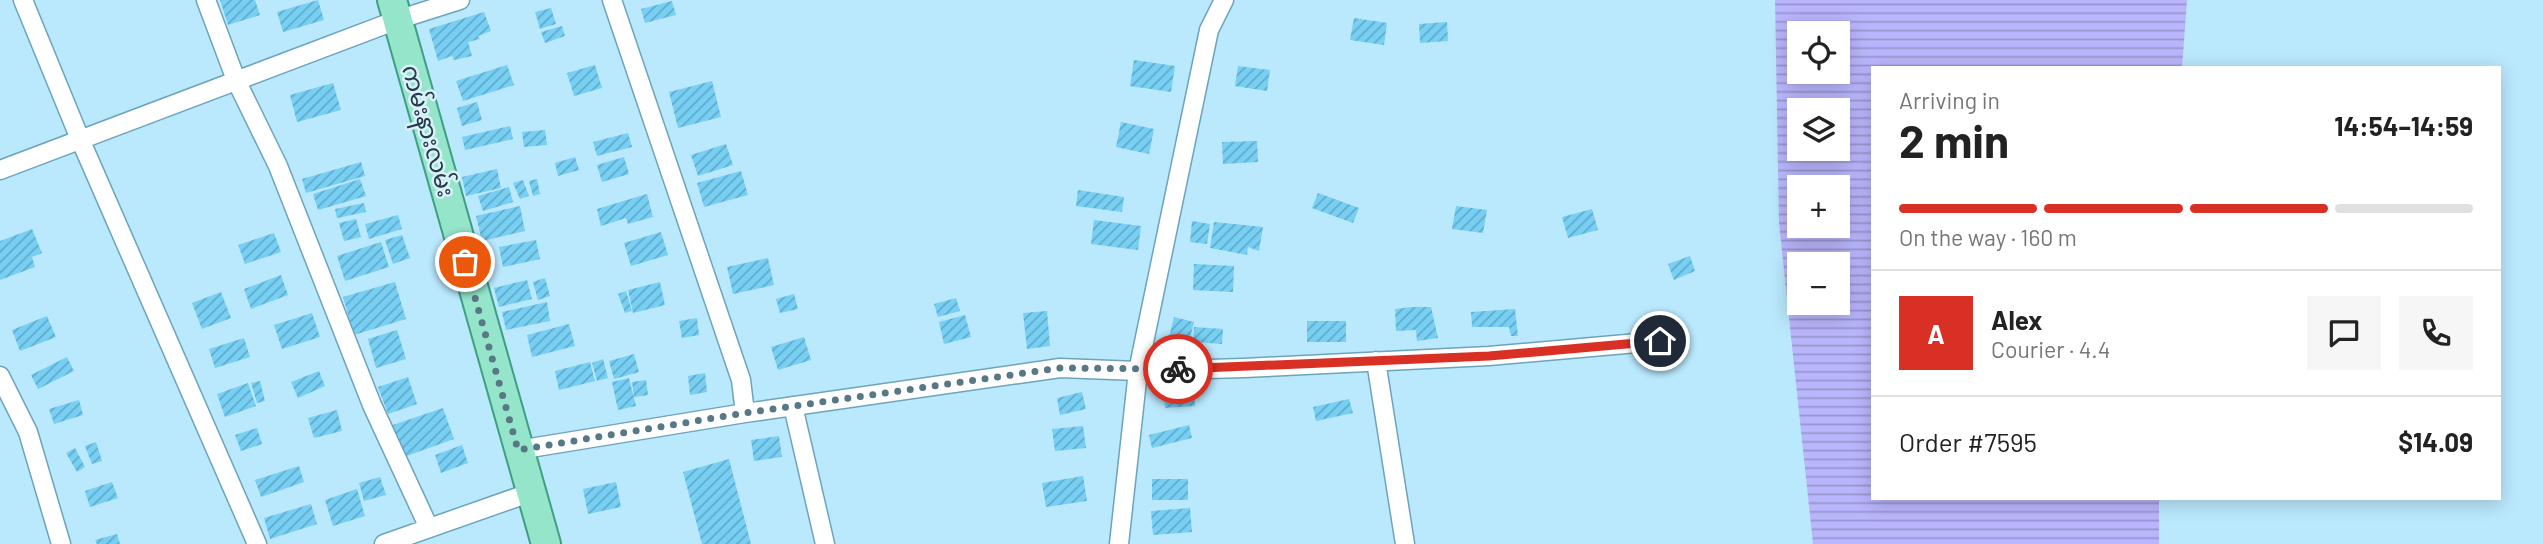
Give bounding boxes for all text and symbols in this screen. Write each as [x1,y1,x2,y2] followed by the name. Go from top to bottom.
[1787,21,1850,315] map controls
[1787,21,1850,84] button: locate
[391,61,462,202] street label: ကမ်းနားလမ်း
[1899,86,2000,114] text: Arriving in
[1787,98,1850,161] button: layers
[2334,110,2473,141] text: 14:54–14:59
[1899,112,2009,167] text: 2 min
[1787,175,1850,238] button: +
[1899,223,2077,251] text: On the way · 160 m
[435,232,495,292] pin
[446,243,484,281] icon: bag
[1787,252,1850,315] button: −
[2307,296,2381,370] button: chat
[2399,296,2473,370] button: phone
[1991,304,2042,335] text: Alex
[1630,311,1690,371] pin
[1927,318,1945,349] text: A
[1641,322,1679,360] icon: home
[1143,334,1213,404] courier
[1991,335,2110,363] text: Courier · 4.4
[1159,350,1197,388] icon: bike
[1899,426,2037,457] text: Order #7595
[2398,426,2473,457] text: $14.09

